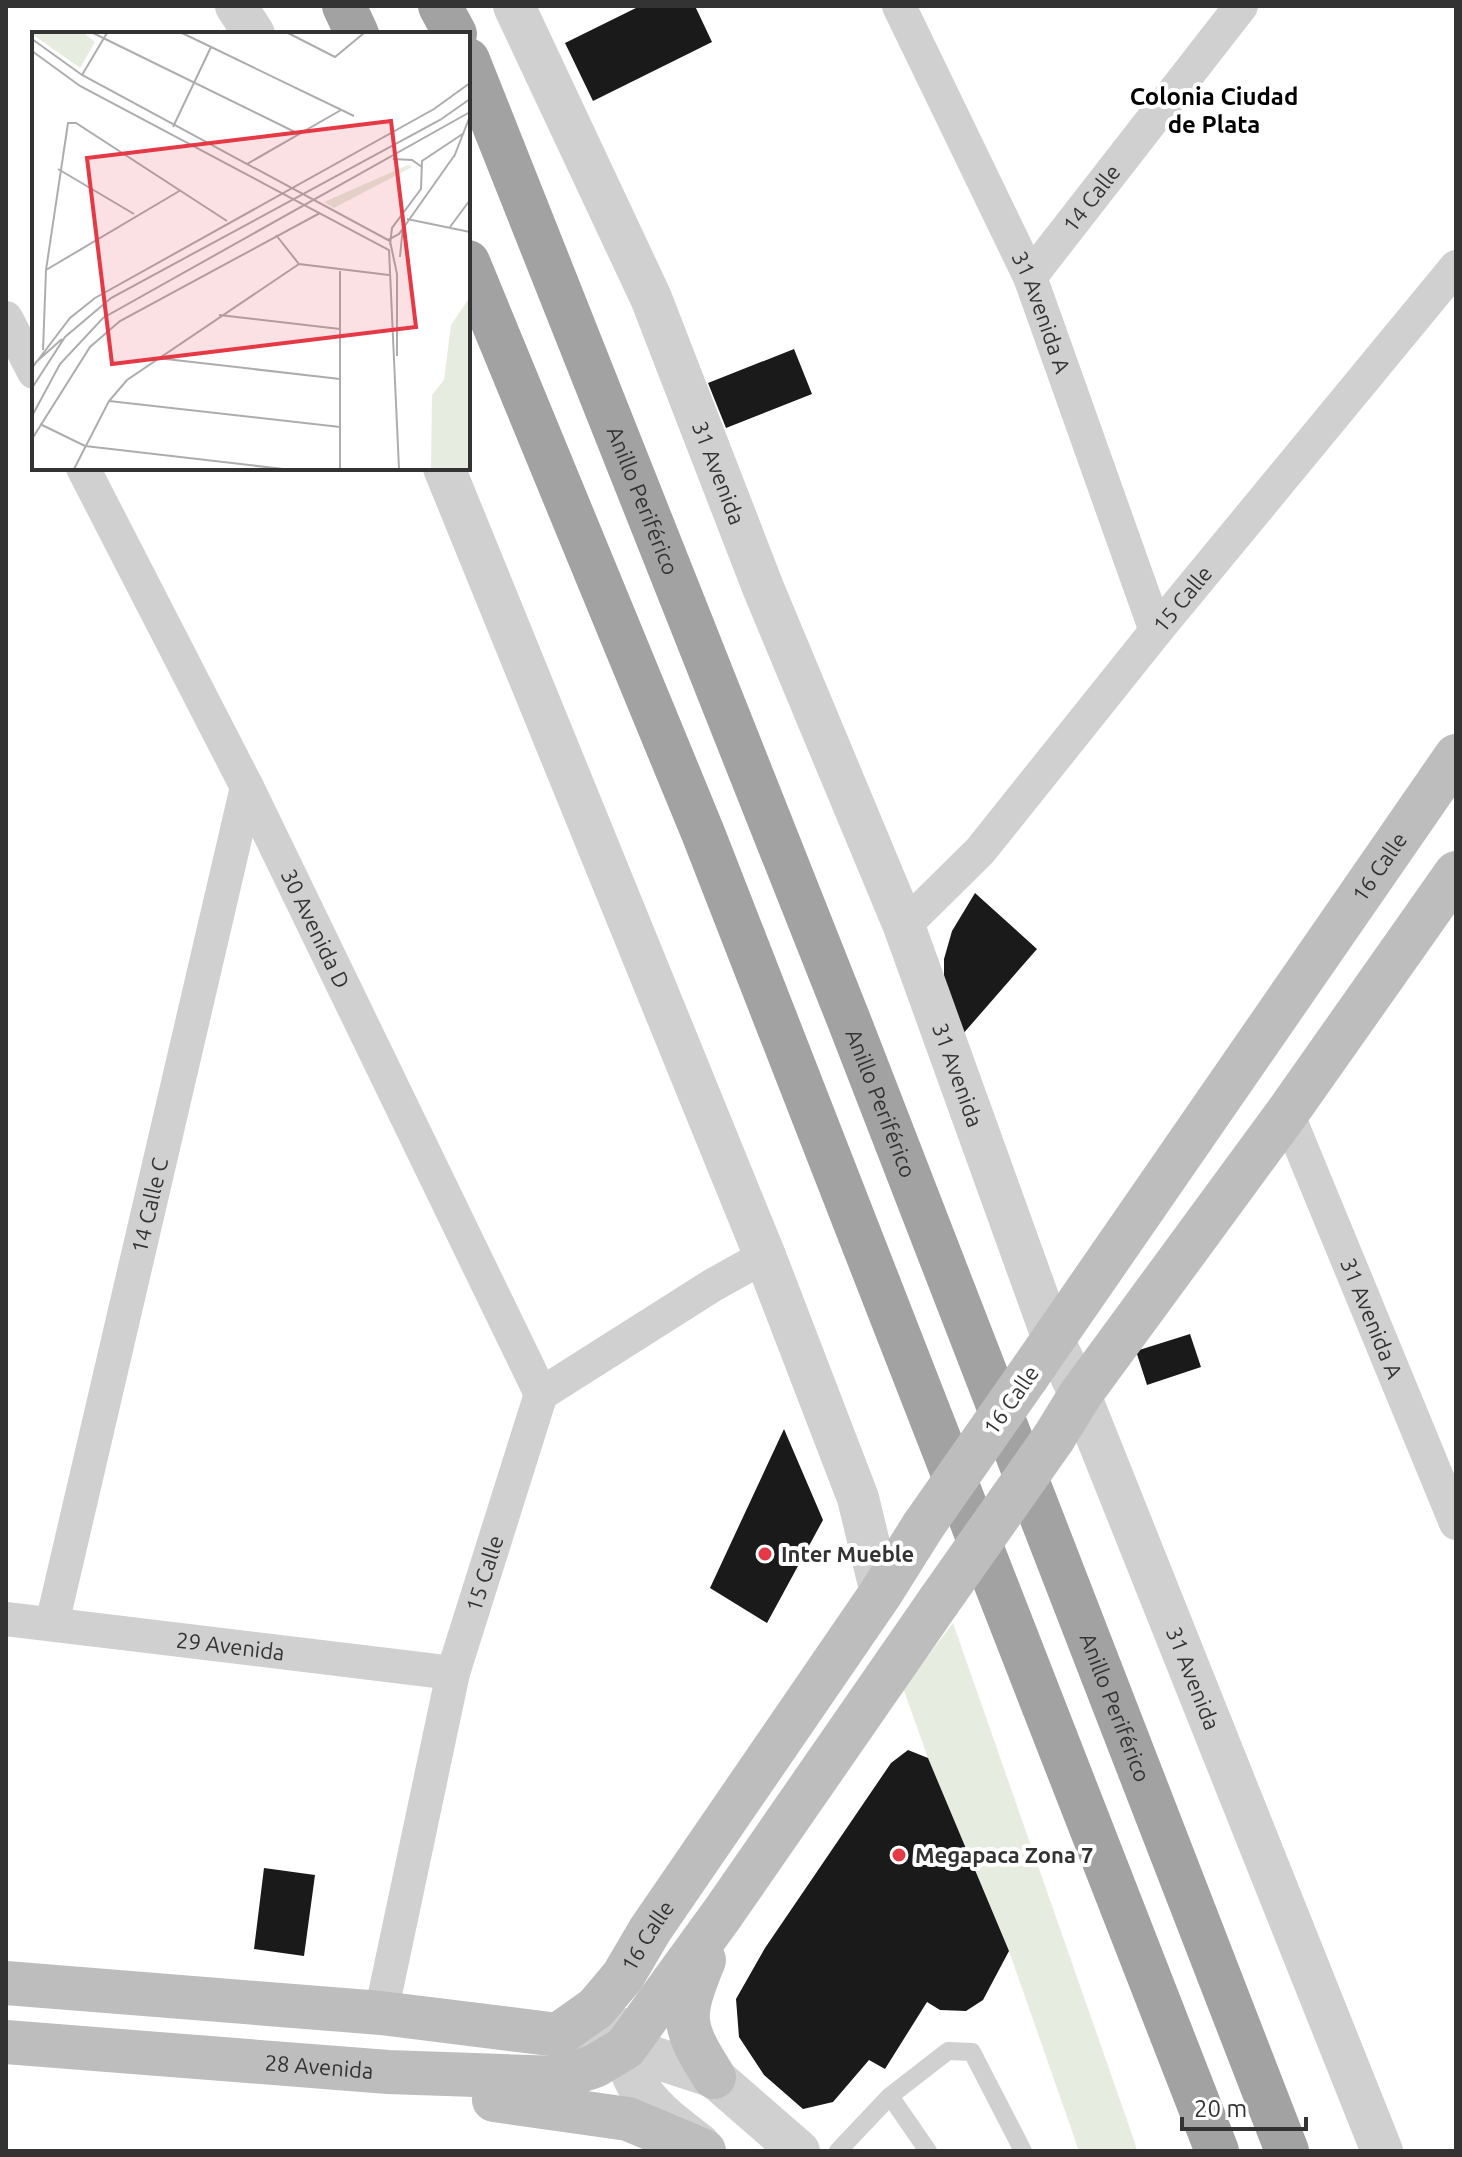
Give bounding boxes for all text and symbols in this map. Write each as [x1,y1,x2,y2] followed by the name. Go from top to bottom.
[32,32,470,470] inset map
[1130,83,1298,138] district label: Colonia Ciudad de Plata
[1057,159,1125,236] street label: 14 Calle
[1007,247,1076,377] street label: 31 Avenida A
[688,417,750,528] street label: 31 Avenida
[603,423,684,578] street label: Anillo Periférico
[1147,560,1217,637] street label: 15 Calle
[1346,827,1412,906] street label: 16 Calle
[277,865,355,992] street label: 30 Avenida D
[928,1019,988,1130] street label: 31 Avenida
[841,1025,922,1181] street label: Anillo Periférico
[126,1155,172,1255] street label: 14 Calle C
[1336,1254,1408,1383] street label: 31 Avenida A
[978,1360,1043,1439] street label: 16 Calle
[460,1532,508,1614] street label: 15 Calle
[781,1541,914,1566] place label: Inter Mueble
[756,1545,774,1563] marker: Inter Mueble
[1162,1623,1225,1733] street label: 31 Avenida
[175,1627,286,1665] street label: 29 Avenida
[1075,1629,1156,1785] street label: Anillo Periférico
[915,1842,1093,1867] place label: Megapaca Zona 7
[890,1846,908,1864] marker: Megapaca Zona 7
[616,1896,678,1975] street label: 16 Calle
[264,2049,374,2083] street label: 28 Avenida
[1182,2081,1306,2131] scale bar
[1194,2095,1247,2122] text: 20 m

